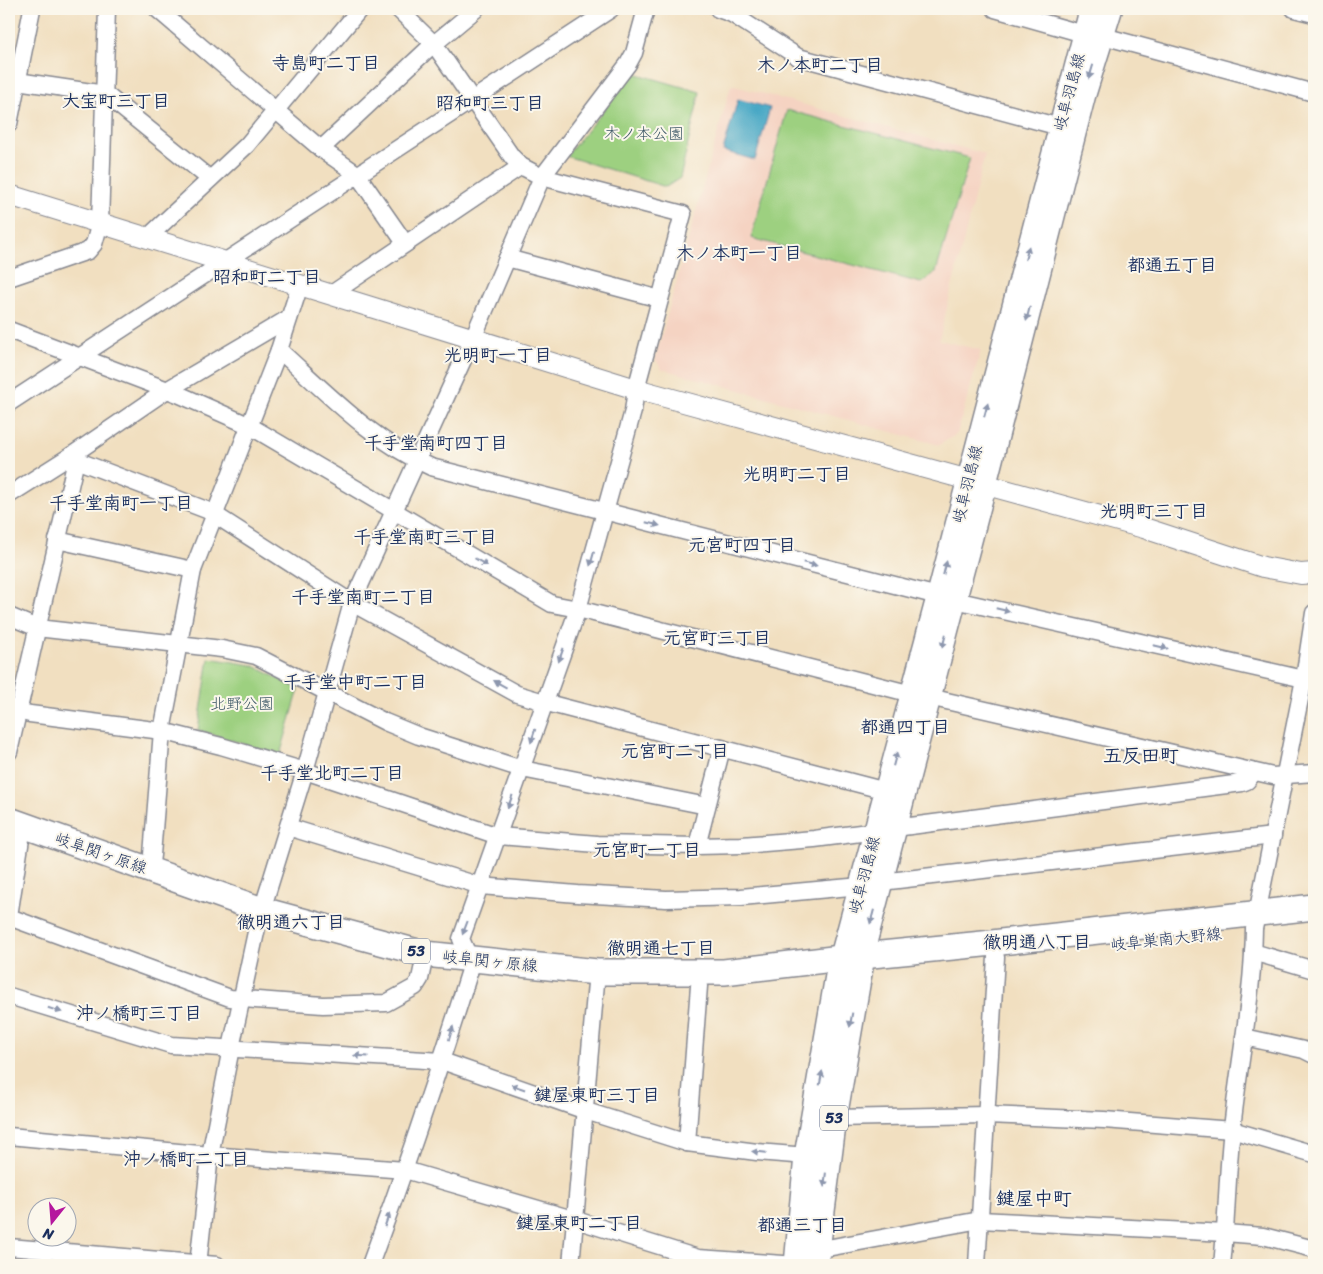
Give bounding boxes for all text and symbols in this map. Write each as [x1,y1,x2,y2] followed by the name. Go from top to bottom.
[272,47,380,79] district label: 寺島町二丁目
[757,49,883,81] district label: 木ノ本町二丁目
[1045,50,1093,134] street label: 岐阜羽島線
[1087,65,1095,80] one-way arrow
[62,85,170,117] district label: 大宝町三丁目
[436,87,544,119] district label: 昭和町三丁目
[604,119,684,148] park label: 木ノ本公園
[676,237,802,269] district label: 木ノ本町一丁目
[1023,246,1031,261] one-way arrow
[1127,249,1217,281] district label: 都通五丁目
[213,261,321,293] district label: 昭和町二丁目
[1024,307,1032,322] one-way arrow
[444,339,552,371] district label: 光明町一丁目
[982,403,990,418] one-way arrow
[364,427,508,459] district label: 千手堂南町四丁目
[943,442,991,526] street label: 岐阜羽島線
[743,458,851,490] district label: 光明町二丁目
[49,487,193,519] district label: 千手堂南町一丁目
[1100,495,1208,527] district label: 光明町三丁目
[645,520,660,528] one-way arrow
[353,521,497,553] district label: 千手堂南町三丁目
[688,529,796,561] district label: 元宮町四丁目
[588,551,596,567] one-way arrow
[475,558,488,567] one-way arrow
[803,560,818,568] one-way arrow
[942,560,950,575] one-way arrow
[291,581,435,613] district label: 千手堂南町二丁目
[995,607,1011,615] one-way arrow
[663,622,771,654] district label: 元宮町三丁目
[940,633,948,648] one-way arrow
[1153,643,1168,651] one-way arrow
[557,648,565,663] one-way arrow
[283,666,427,698] district label: 千手堂中町二丁目
[492,680,507,688] one-way arrow
[210,689,274,718] park label: 北野公園
[860,711,950,743] district label: 都通四丁目
[529,729,537,744] one-way arrow
[621,735,729,767] district label: 元宮町二丁目
[1103,739,1179,772] district label: 五反田町
[891,751,899,766] one-way arrow
[260,757,404,789] district label: 千手堂北町二丁目
[506,795,513,810] one-way arrow
[51,824,151,882] street label: 岐阜関ヶ原線
[840,833,888,917] street label: 岐阜羽島線
[593,834,701,866] district label: 元宮町一丁目
[237,906,345,938] district label: 徹明通六丁目
[868,909,876,924] one-way arrow
[1109,919,1223,959] street label: 岐阜巣南大野線
[461,921,469,936] one-way arrow
[983,926,1091,958] district label: 徹明通八丁目
[607,932,715,964] district label: 徹明通七丁目
[402,938,430,964] road number: 53
[441,942,539,980] street label: 岐阜関ヶ原線
[76,997,202,1029] district label: 沖ノ橋町三丁目
[48,1007,63,1015] one-way arrow
[846,1012,854,1028] one-way arrow
[447,1025,455,1040] one-way arrow
[352,1051,368,1059] one-way arrow
[817,1070,825,1086] one-way arrow
[534,1079,660,1111] district label: 鍵屋東町三丁目
[511,1083,526,1090] one-way arrow
[820,1106,848,1130] road number: 53
[123,1143,249,1175] district label: 沖ノ橋町二丁目
[750,1148,766,1156] one-way arrow
[821,1173,829,1189] one-way arrow
[996,1182,1072,1215] district label: 鍵屋中町
[28,1196,78,1246] north arrow
[516,1207,642,1239] district label: 鍵屋東町二丁目
[757,1209,847,1241] district label: 都通三丁目
[384,1212,391,1227] one-way arrow
[40,1220,58,1248] text: N

